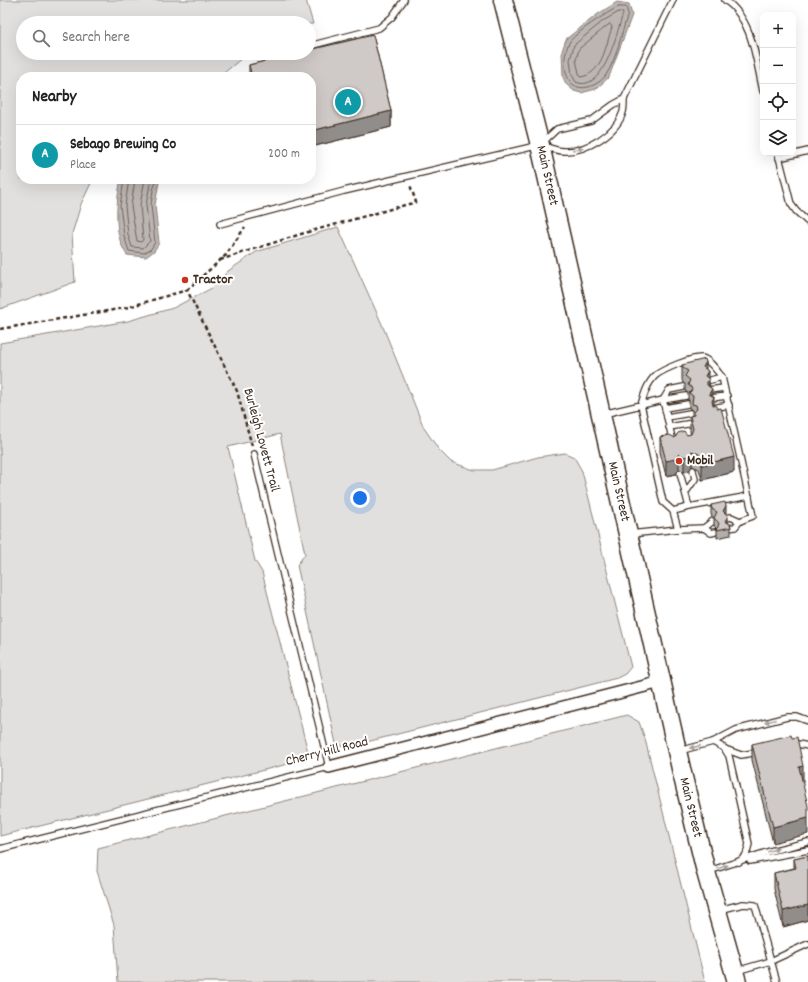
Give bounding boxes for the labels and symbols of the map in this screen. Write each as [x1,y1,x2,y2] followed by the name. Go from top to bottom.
[335,87,361,117] pin: A
[530,144,563,208] street label: Main Street
[572,146,584,152] one-way arrow
[193,270,233,290] place label: Tractor
[180,275,190,285] marker: Tractor
[238,386,285,495] street label: Burleigh Lovett Trail
[687,451,714,471] place label: Mobil
[674,456,684,466] marker: Mobil
[602,460,635,524] street label: Main Street
[350,488,370,508] your location
[764,719,776,725] one-way arrow
[284,732,370,772] street label: Cherry Hill Road
[689,744,701,750] one-way arrow
[673,775,707,840] street label: Main Street
[767,847,779,853] one-way arrow
[717,864,729,870] one-way arrow

